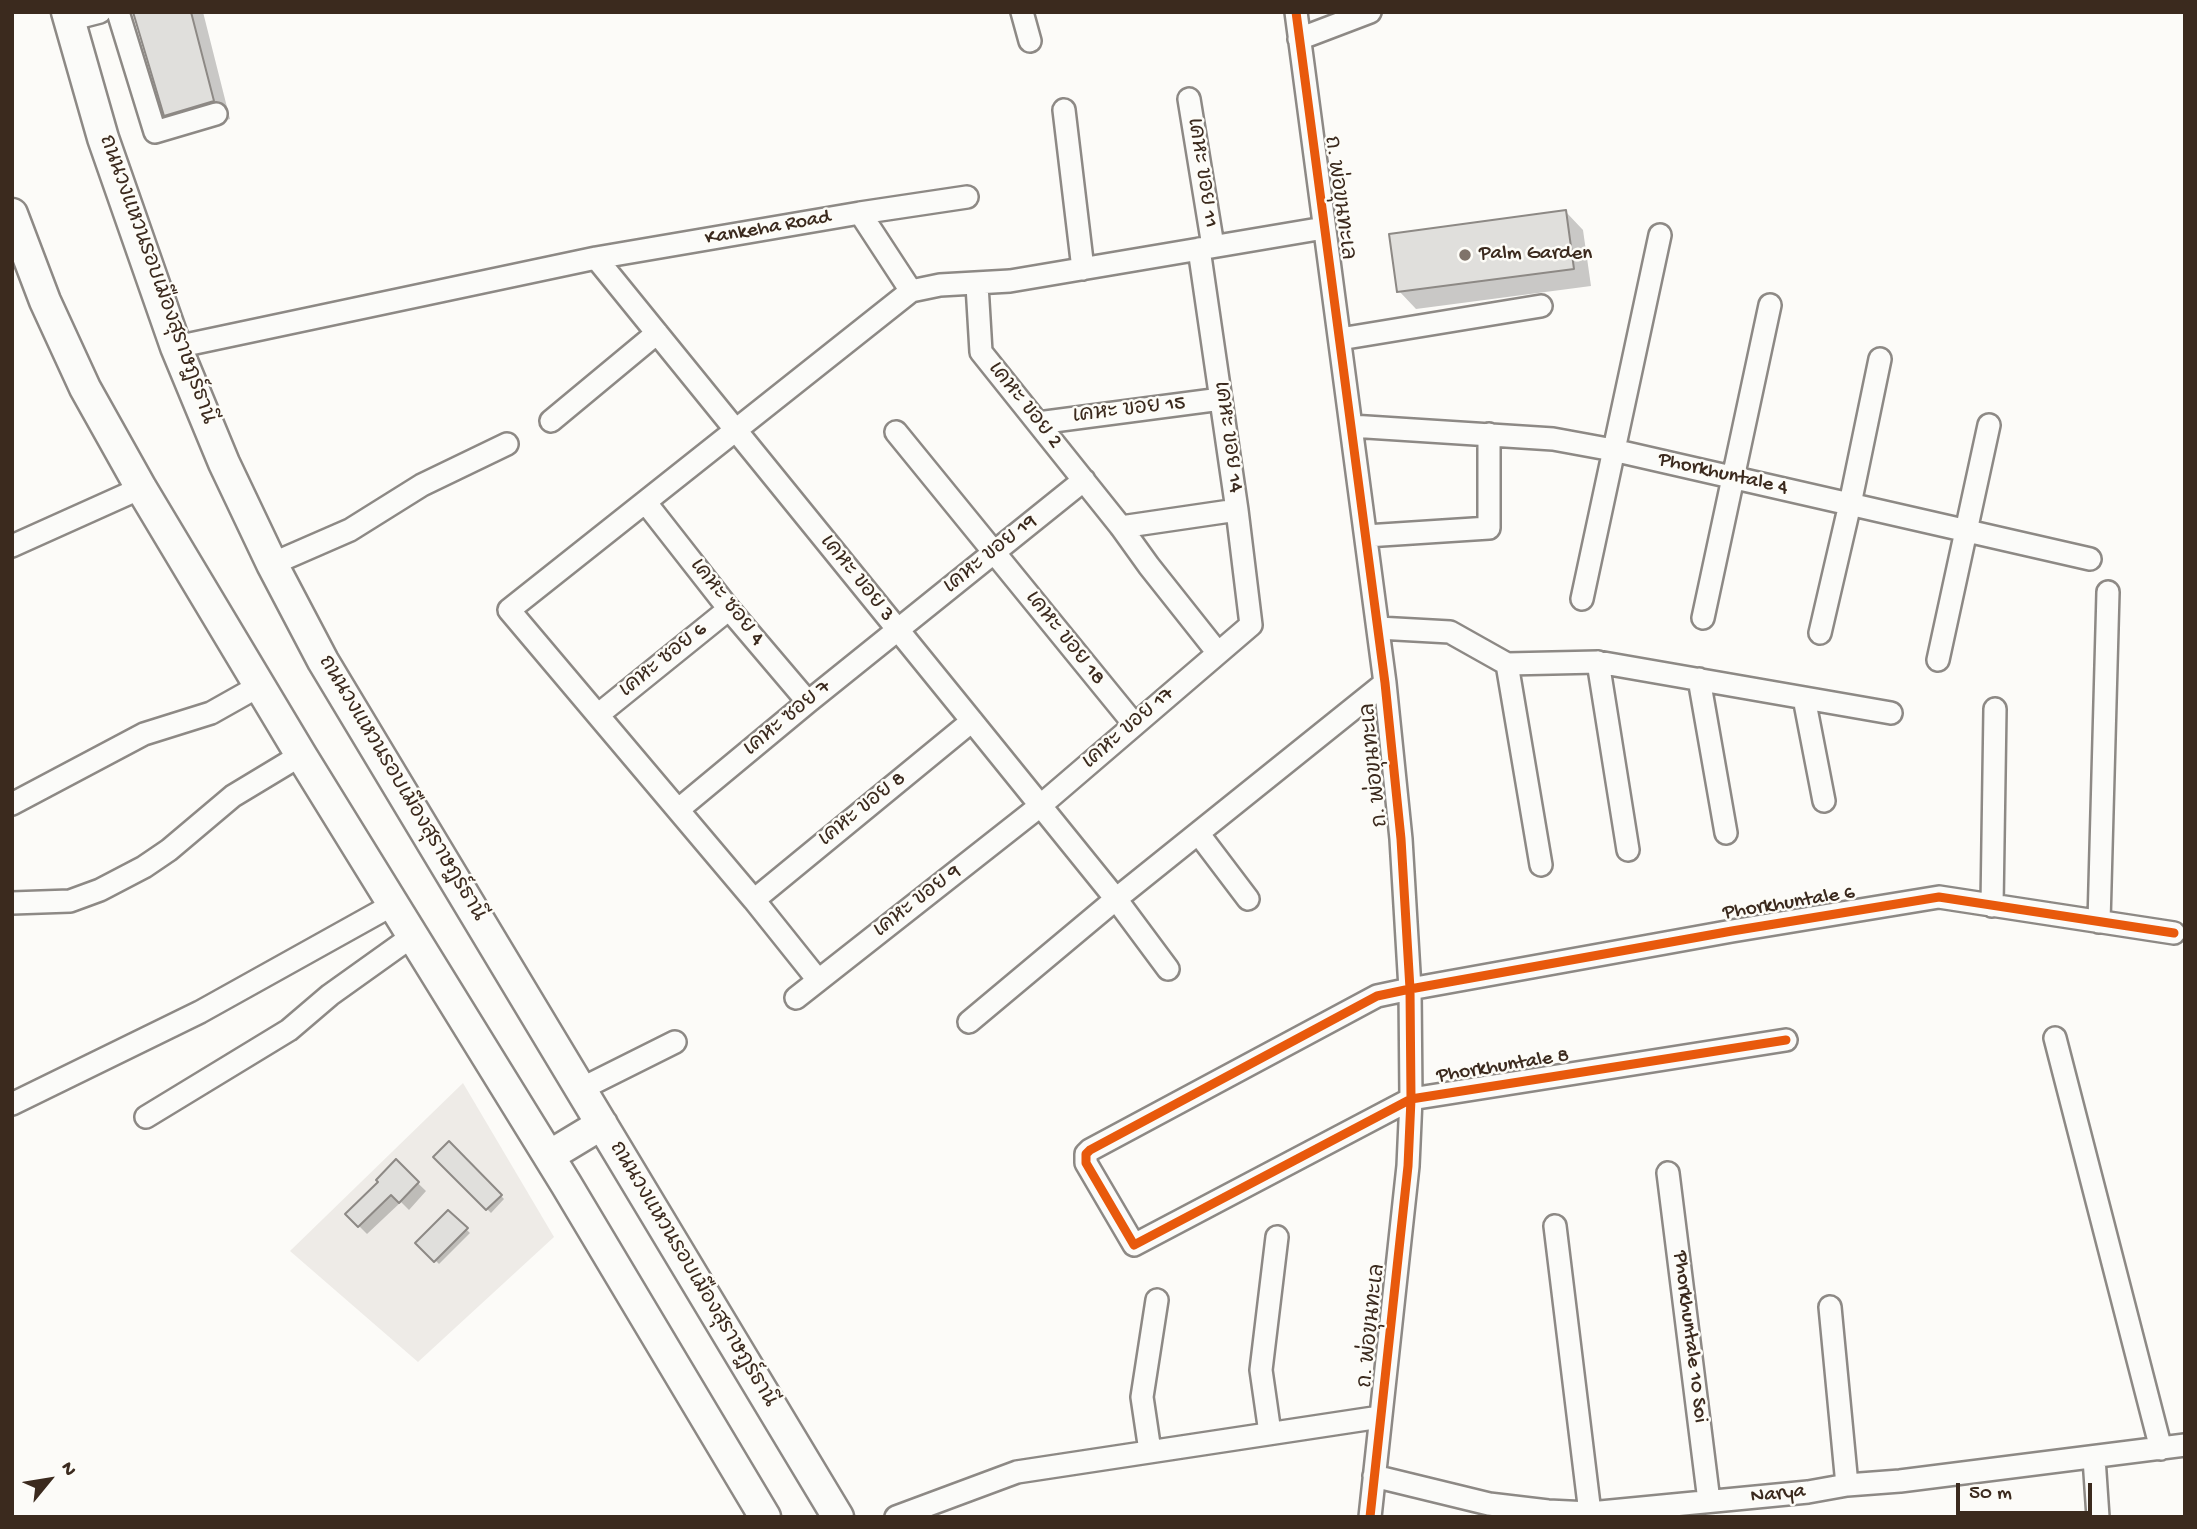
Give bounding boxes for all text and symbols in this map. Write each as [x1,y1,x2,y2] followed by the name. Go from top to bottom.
[1180,116,1222,230] street label: เคหะ ขอย 11
[92,132,220,428] street label: ถนนวงแหวนรอบเมืองสุราษฎร์ธานี
[1317,135,1359,261] street label: ถ. พ่อขุนทะเล
[703,206,833,252] street label: Kankeha Road
[1479,242,1592,268] place label: Palm Garden
[1457,247,1473,263] marker: Palm Garden
[981,358,1067,454] street label: เคหะ ขอย 2
[1207,380,1247,494] street label: เคหะ ขอย 14
[1071,392,1187,430] street label: เคหะ ขอย 15
[1656,448,1790,502] street label: Phorkhuntale 4
[939,510,1043,600] street label: เคหะ ขอย 19
[813,530,899,628] street label: เคหะ ขอย 3
[683,554,769,652] street label: เคหะ ซอย 4
[1018,587,1110,691] street label: เคหะ ขอย 18
[615,618,713,704] street label: เคหะ ซอย 6
[311,651,491,927] street label: ถนนวงแหวนรอบเมืองสุราษฎร์ธานี
[739,675,837,763] street label: เคหะ ซอย 7
[1078,682,1180,776] street label: เคหะ ขอย 17
[1357,702,1395,828] street label: ถ. พ่อขุนทะเล
[814,767,912,853] street label: เคหะ ขอย 8
[869,860,967,944] street label: เคหะ ขอย 9
[1721,881,1857,927] street label: Phorkhuntale 6
[1435,1044,1571,1090] street label: Phorkhuntale 8
[602,1137,782,1413] street label: ถนนวงแหวนรอบเมืองสุราษฎร์ธานี
[1666,1250,1712,1424] street label: Phorkhuntale 10 Soi
[1354,1263,1392,1389] street label: ถ. พ่อขุนทะเล
[14,1445,84,1515] north arrow
[55,1458,81,1480] text: N
[1959,1470,2096,1514] scale bar
[1749,1480,1807,1510] street label: Narya
[1969,1482,2012,1507] text: 50 m

